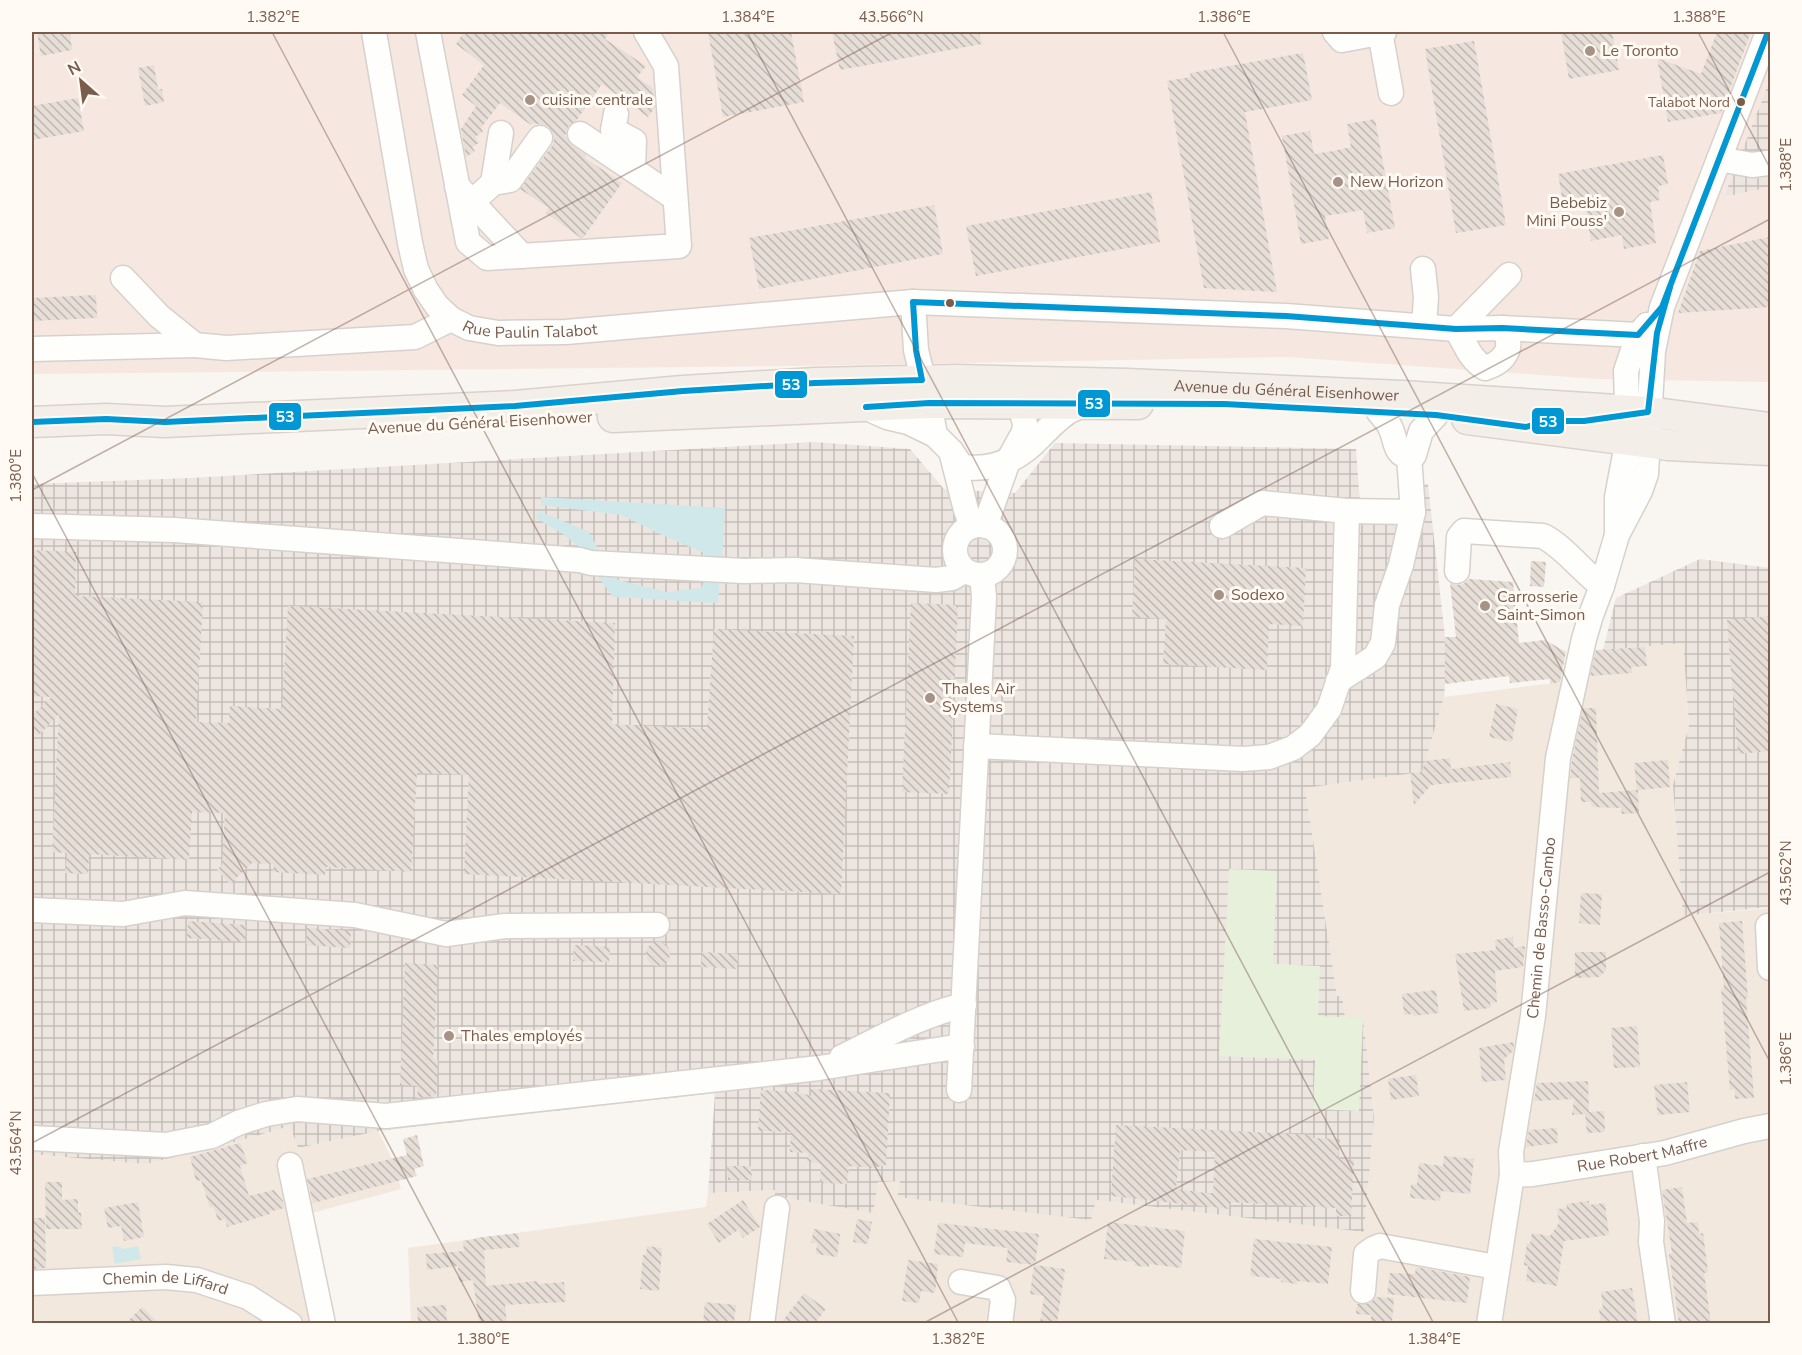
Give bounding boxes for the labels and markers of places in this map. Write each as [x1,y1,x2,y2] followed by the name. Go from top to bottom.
[1602,40,1679,62] place label: Le Toronto
[1583,44,1597,58] marker: Le Toronto
[542,89,653,111] place label: cuisine centrale
[523,93,537,107] marker: cuisine centrale
[1648,93,1730,112] place label: Talabot Nord
[1735,96,1747,108] marker: Talabot Nord
[1350,171,1444,193] place label: New Horizon
[1331,175,1345,189] marker: New Horizon
[1526,192,1607,232] place label: Bebebiz Mini Pouss'
[1612,205,1626,219] marker: Bebebiz Mini Pouss'
[944,297,956,309] unlabelled marker
[1231,584,1285,606] place label: Sodexo
[1497,586,1585,626] place label: Carrosserie Saint-Simon
[1212,588,1226,602] marker: Sodexo
[1478,599,1492,613] marker: Carrosserie Saint-Simon
[942,678,1016,718] place label: Thales Air Systems
[923,691,937,705] marker: Thales Air Systems
[461,1025,582,1047] place label: Thales employés
[442,1029,456,1043] marker: Thales employés

